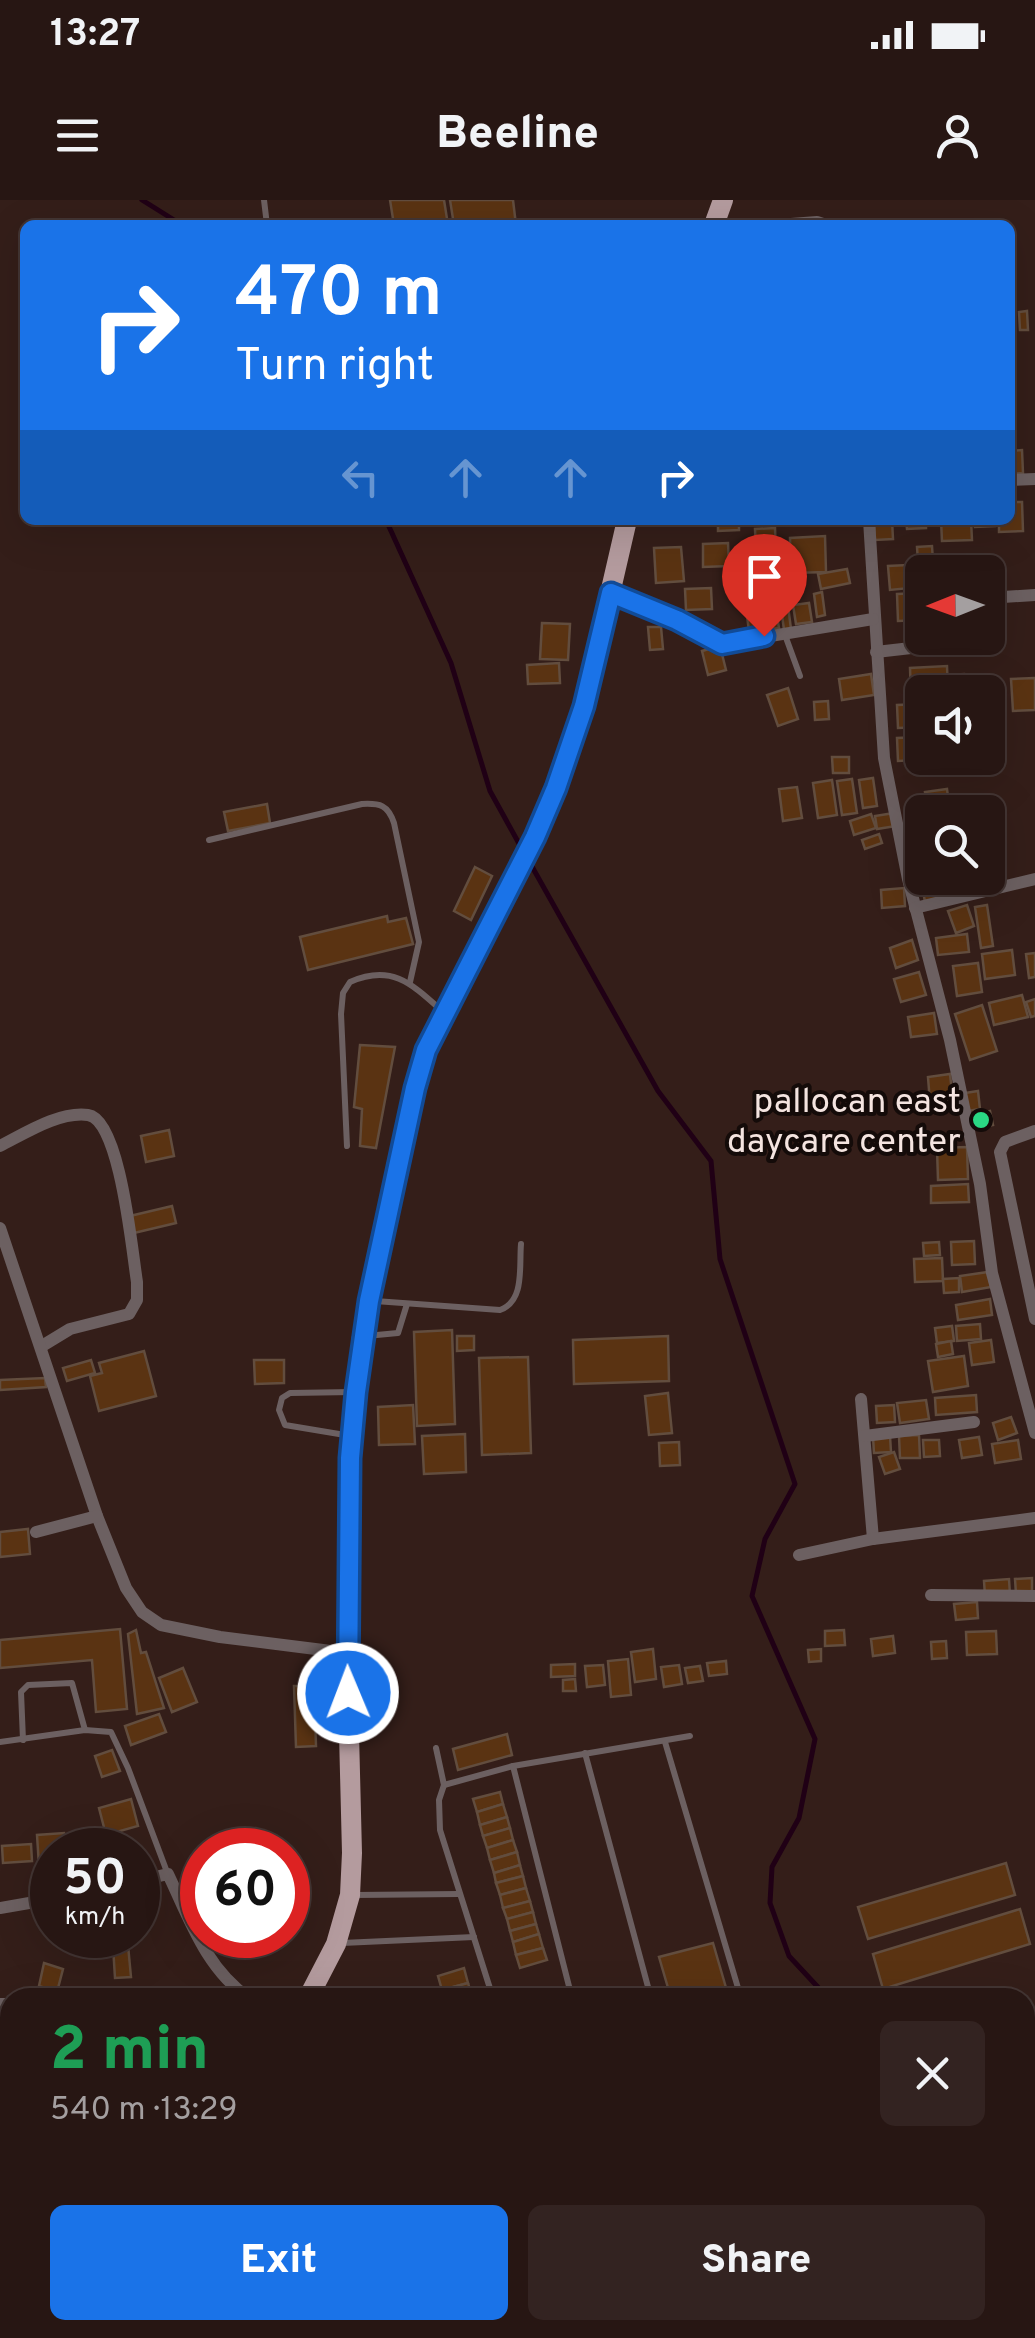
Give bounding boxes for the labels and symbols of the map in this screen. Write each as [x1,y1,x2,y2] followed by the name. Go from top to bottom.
[722,534,807,637] pin
[905,555,1005,655] north arrow
[727,1081,961,1165] place label: pallocan east daycare center
[970,1109,992,1131] marker: pallocan east daycare center
[296,1641,400,1745] position arrow
[180,1828,310,1958] speed limit sign: 60

